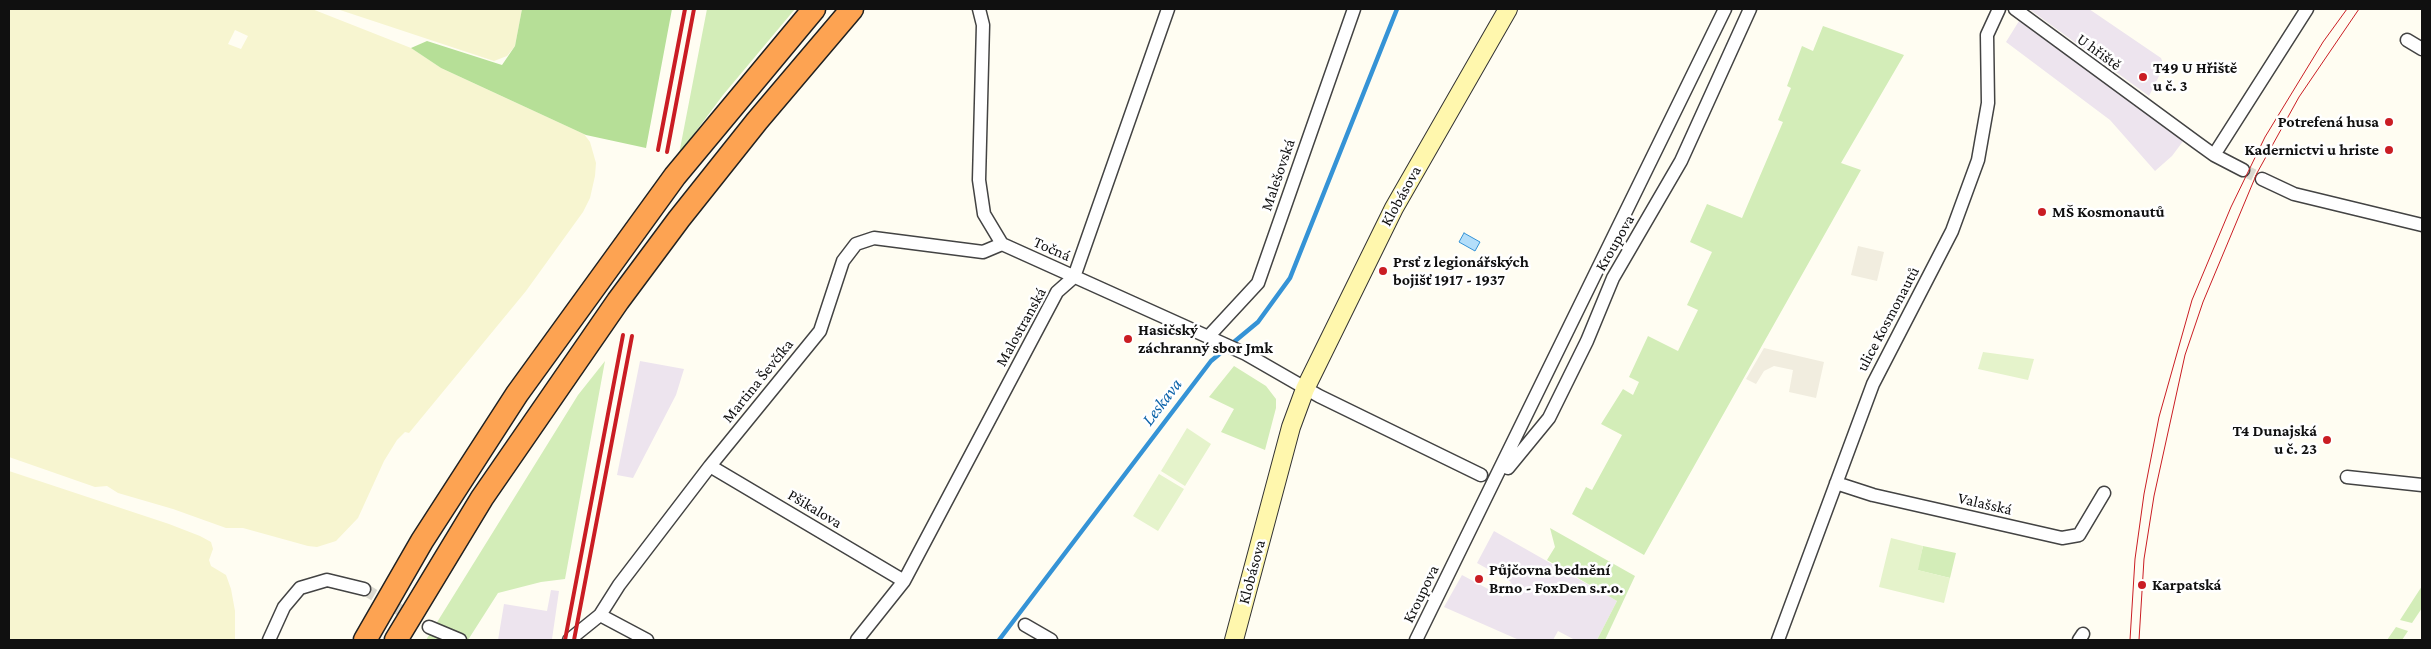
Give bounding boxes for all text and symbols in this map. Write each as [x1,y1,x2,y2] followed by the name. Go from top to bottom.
[2073,29,2125,75] street label: U hřiště
[2153,58,2237,96] place label: T49 U Hřiště u č. 3
[2137,71,2149,83] marker: T49 U Hřiště u č. 3
[2278,112,2379,132] place label: Potrefená husa
[2383,116,2395,128] marker: Potrefená husa
[1257,137,1299,213] street label: Malešovská
[2244,140,2379,160] place label: Kadernictvi u hriste
[2383,144,2395,156] marker: Kadernictvi u hriste
[1377,163,1425,229] street label: Klobásova
[2052,202,2165,222] place label: MŠ Kosmonautů
[2036,206,2048,218] marker: MŠ Kosmonautů
[1591,211,1639,275] street label: Kroupova
[1030,232,1074,266] street label: Točná
[1393,252,1529,290] place label: Prsť z legionářských bojišť 1917 - 1937
[1852,263,1924,375] street label: ulice Kosmonautů
[1377,265,1389,277] marker: Prsť z legionářských bojišť 1917 - 1937
[992,284,1050,370] street label: Malostranská
[1138,320,1273,358] place label: Hasičský záchranný sbor Jmk
[1122,333,1134,345] marker: Hasičský záchranný sbor Jmk
[718,335,798,427] street label: Martina Ševčíka
[1137,374,1187,430] water label: Leskava
[2232,421,2317,459] place label: T4 Dunajská u č. 23
[2321,434,2333,446] marker: T4 Dunajská u č. 23
[784,485,846,533] street label: Pšikalova
[1956,488,2014,520] street label: Valašská
[1234,538,1270,606] street label: Klobásova
[1489,560,1623,598] place label: Půjčovna bednění Brno - FoxDen s.r.o.
[1399,562,1443,626] street label: Kroupova
[1473,573,1485,585] marker: Půjčovna bednění Brno - FoxDen s.r.o.
[2152,575,2221,595] place label: Karpatská
[2136,579,2148,591] marker: Karpatská

